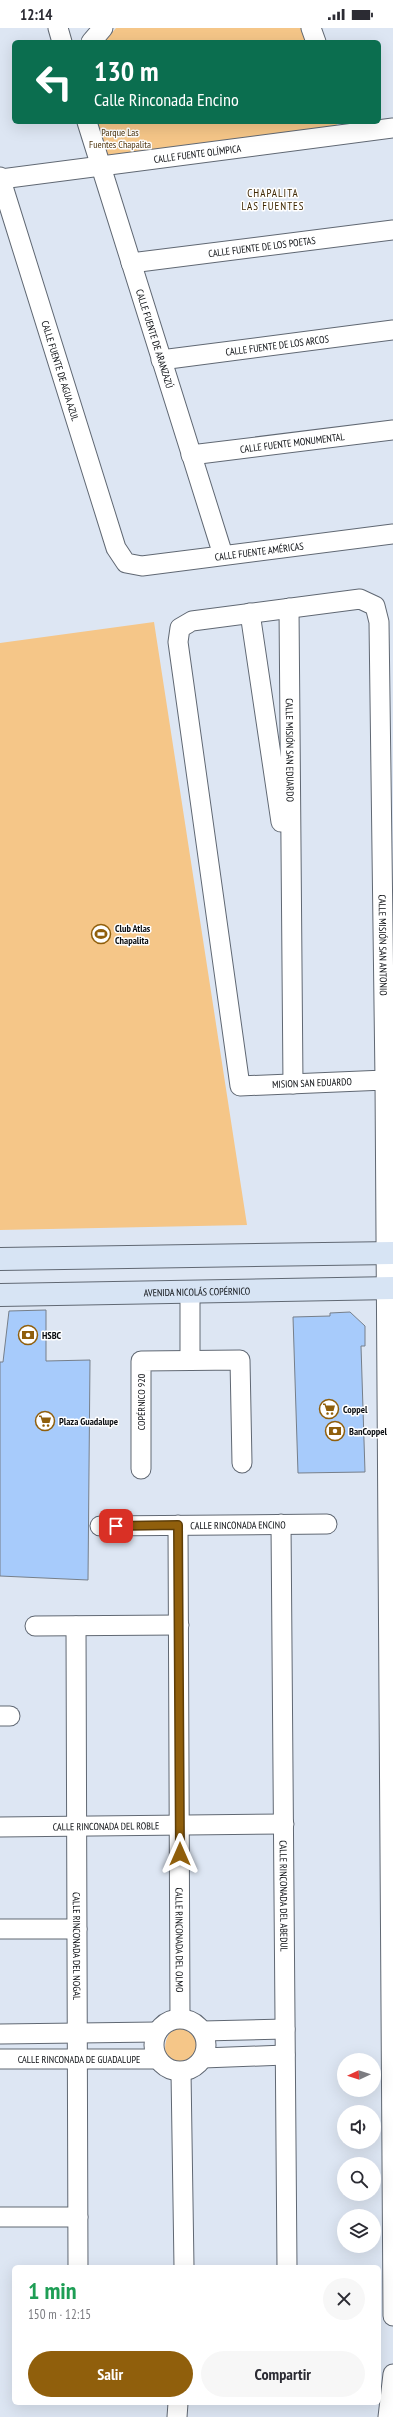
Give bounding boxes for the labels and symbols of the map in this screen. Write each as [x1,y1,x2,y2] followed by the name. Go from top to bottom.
[89,126,151,151] park label: Parque Las Fuentes Chapalita
[153,141,242,166] street label: CALLE FUENTE OLÍMPICA
[241,186,305,213] district label: CHAPALITA LAS FUENTES
[208,233,316,260] street label: CALLE FUENTE DE LOS POETAS
[133,287,177,390] street label: CALLE FUENTE DE ARANZAZÚ
[39,319,83,423] street label: CALLE FUENTE DE AGUA AZUL
[225,332,329,358] street label: CALLE FUENTE DE LOS ARCOS
[239,429,346,455] street label: CALLE FUENTE MONUMENTAL
[214,539,304,563] street label: CALLE FUENTE AMÉRICAS
[283,698,297,802] street label: CALLE MISIÓN SAN EDUARDO
[376,894,390,996] street label: CALLE MISIÓN SAN ANTONIO
[115,922,151,947] place label: Club Atlas Chapalita
[90,923,112,945] sports icon: Club Atlas Chapalita
[272,1075,353,1091] street label: MISION SAN EDUARDO
[144,1284,251,1299] street label: AVENIDA NICOLÁS COPÉRNICO
[17,1324,39,1346] bank icon: HSBC
[42,1329,62,1342] place label: HSBC
[135,1373,148,1430] street label: COPÉRNICO 920
[318,1398,340,1420] supermarket icon: Coppel
[343,1403,368,1416] place label: Coppel
[34,1410,56,1432] supermarket icon: Plaza Guadalupe
[59,1415,118,1428] place label: Plaza Guadalupe
[324,1420,346,1442] bank icon: BanCoppel
[349,1425,387,1438] place label: BanCoppel
[99,1509,133,1543] pin
[190,1518,286,1532] street label: CALLE RINCONADA ENCINO
[53,1819,159,1833] street label: CALLE RINCONADA DEL ROBLE
[159,1833,201,1875] position arrow
[277,1840,291,1953] street label: CALLE RINCONADA DEL ABEDUL
[173,1887,186,1993] street label: CALLE RINCONADA DEL OLMO
[70,1892,84,2001] street label: CALLE RINCONADA DEL NOGAL
[18,2053,140,2066] street label: CALLE RINCONADA DE GUADALUPE
[337,2053,381,2097] north arrow

